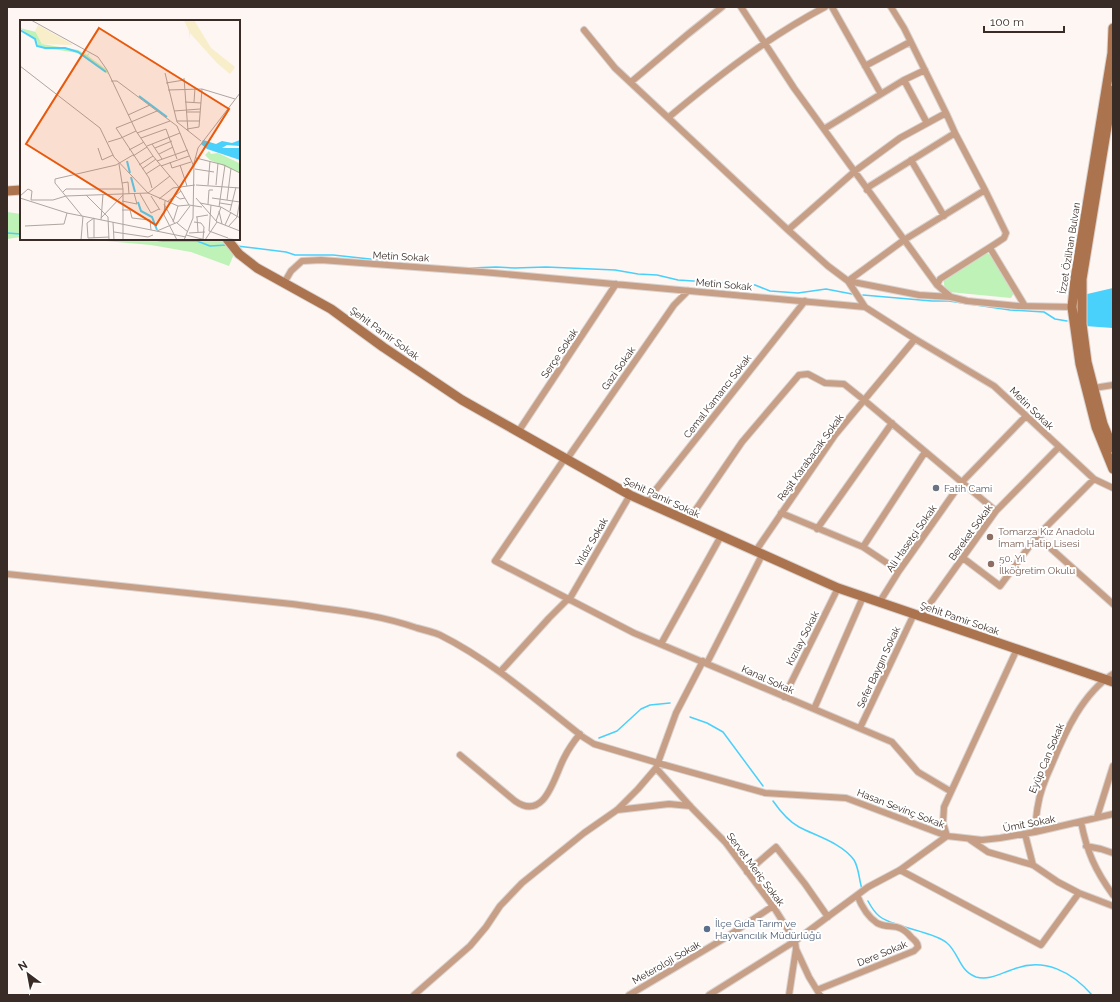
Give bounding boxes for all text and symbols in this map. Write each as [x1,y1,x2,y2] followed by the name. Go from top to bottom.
[984,8,1064,34] scale bar
[990,15,1024,29] text: 100 m
[20,20,240,240] inset map
[1057,202,1082,295] street label: İzzet Özilhan Bulvarı
[372,250,430,264] street label: Metin Sokak
[695,277,753,292] street label: Metin Sokak
[348,305,422,363] street label: Şehit Pamir Sokak
[539,326,580,380] street label: Serçe Sokak
[599,344,638,392] street label: Gazi Sokak
[681,352,754,440] street label: Cemal Kamancı Sokak
[1008,385,1056,432] street label: Metin Sokak
[775,411,846,503] street label: Reşit Karabacak Sokak
[622,475,702,520] street label: Şehit Pamir Sokak
[931,483,941,493] marker: Fatih Cami
[944,483,992,494] place label: Fatih Cami
[884,502,939,574] street label: Ali Hasetçi Sokak
[946,502,995,562] street label: Bereket Sokak
[573,515,610,569] street label: Yıldız Sokak
[998,526,1095,549] place label: Tomarza Kız Anadolu İmam Hatip Lisesi
[985,532,995,542] marker: Tomarza Kız Anadolu İmam Hatip Lisesi
[999,553,1075,576] place label: 50. Yıl İlköğretim Okulu
[986,559,996,569] marker: 50. Yıl İlköğretim Okulu
[919,600,1001,637] street label: Şehit Pamir Sokak
[784,609,821,667] street label: Kızılay Sokak
[855,624,902,710] street label: Sefer Baygın Sokak
[740,663,796,696] street label: Kanal Sokak
[1027,721,1066,795] street label: Eyüp Can Sokak
[856,787,947,830] street label: Hasan Sevinç Sokak
[1002,813,1057,834] street label: Ümit Sokak
[725,831,787,909] street label: Servet Meriç Sokak
[715,918,821,941] place label: İlçe Gıda Tarım ve Hayvancılık Müdürlüğü
[702,924,712,934] marker: İlçe Gıda Tarım ve Hayvancılık Müdürlüğü
[630,938,703,986] street label: Meteroloji Sokak
[856,938,909,968] street label: Dere Sokak
[8,954,48,994] north arrow
[16,958,30,974] text: N

